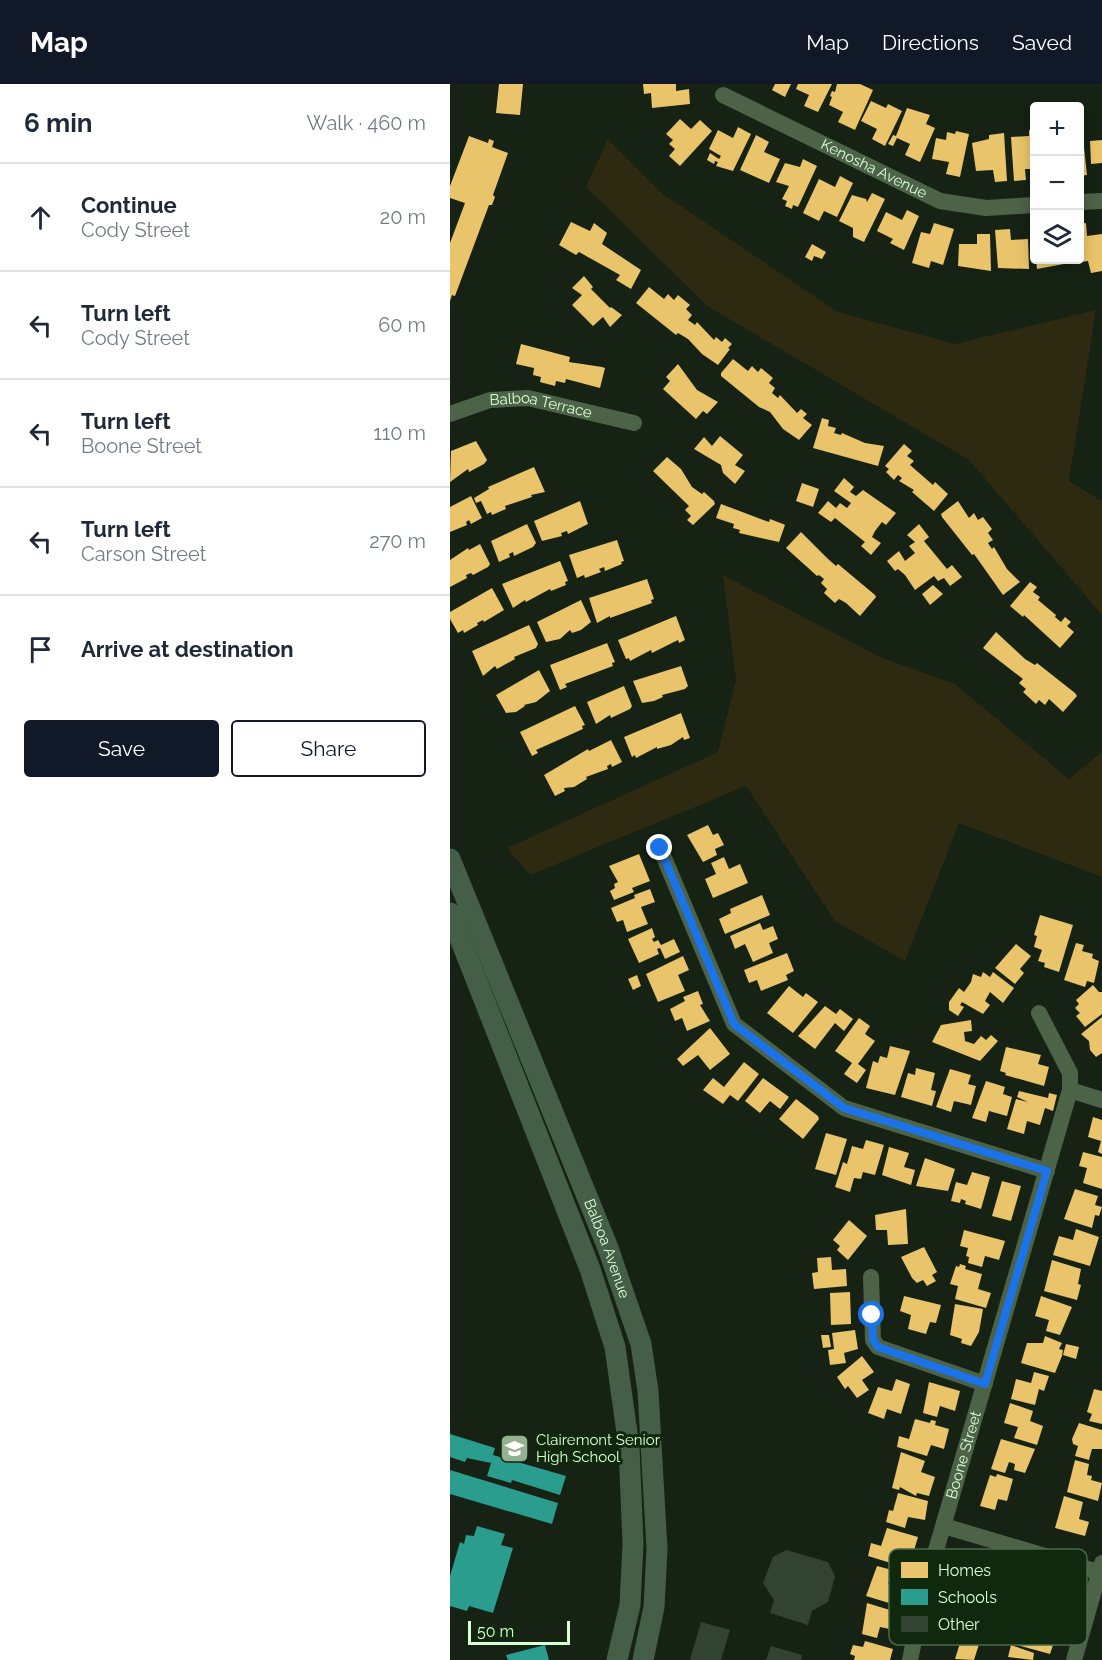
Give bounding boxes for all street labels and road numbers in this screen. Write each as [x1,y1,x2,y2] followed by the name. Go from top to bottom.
[818,135,930,202] street label: Kenosha Avenue
[489,389,594,422] street label: Balboa Terrace
[580,1196,634,1301] street label: Balboa Avenue
[942,1409,985,1501] street label: Boone Street

